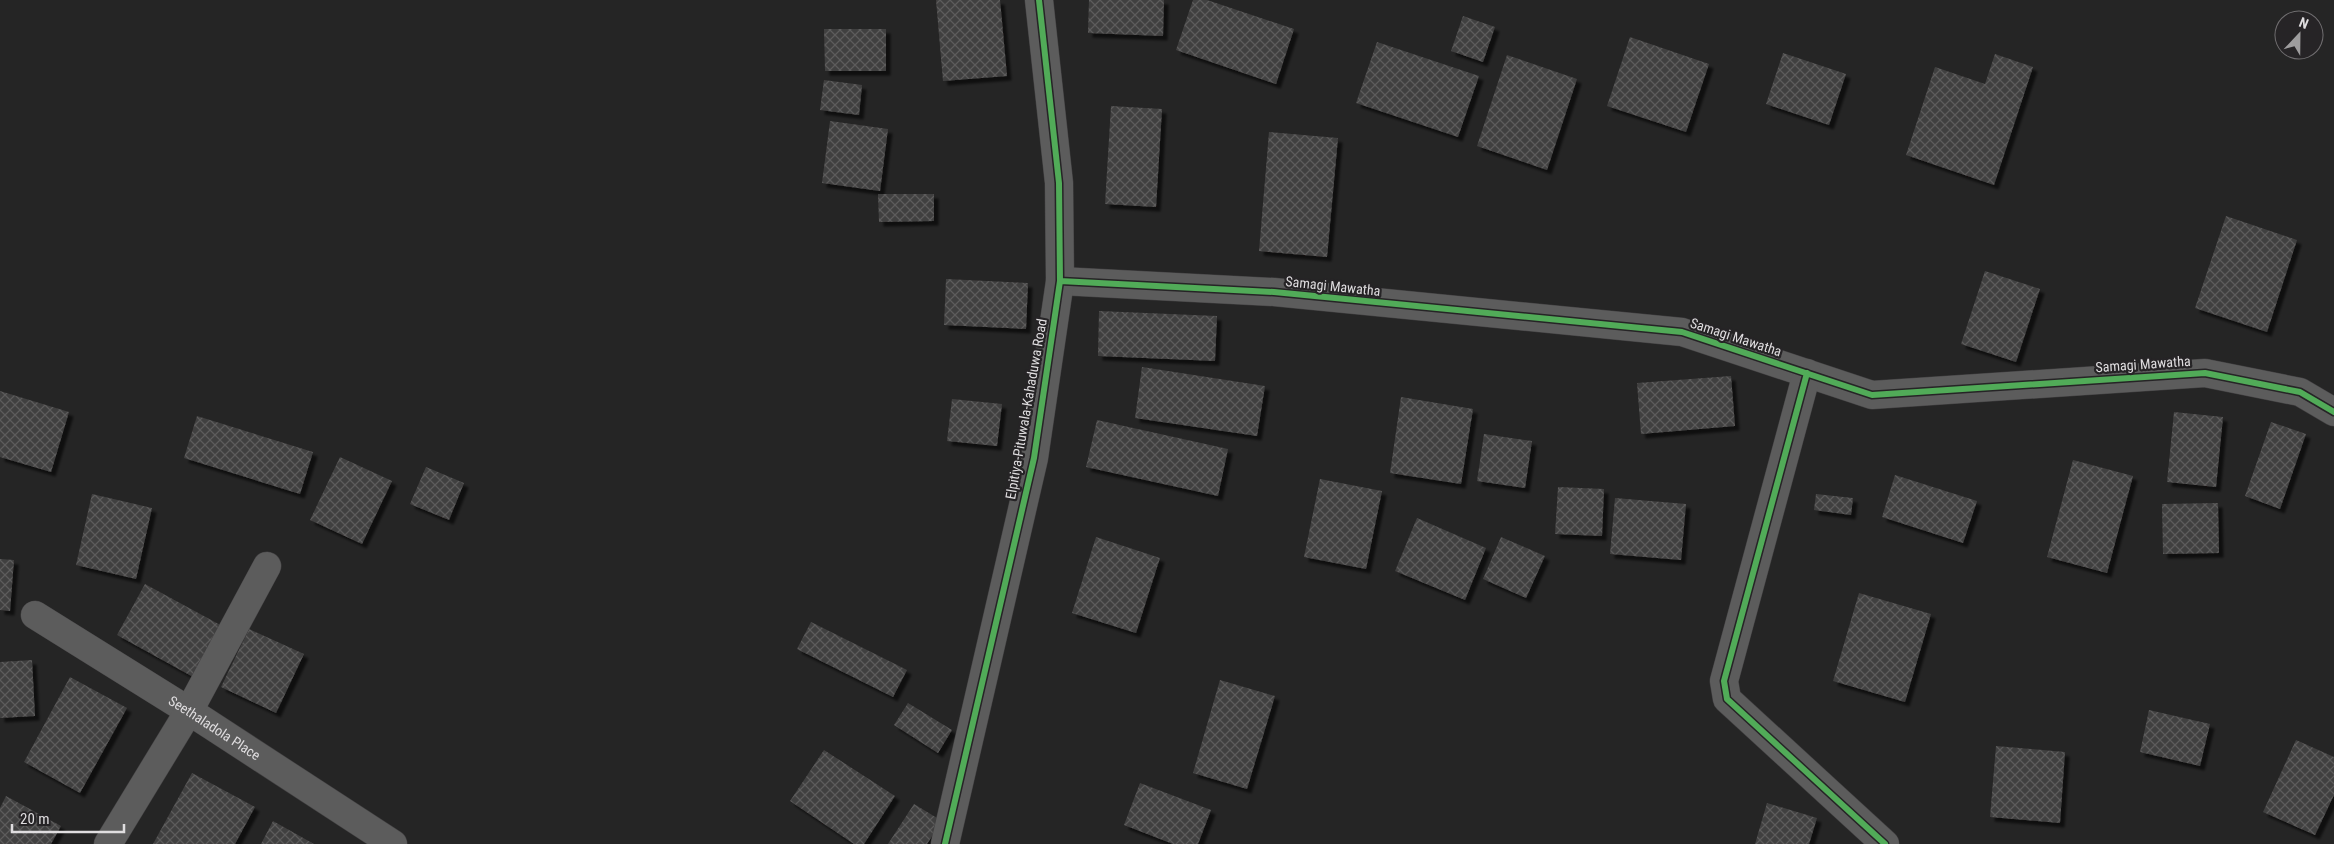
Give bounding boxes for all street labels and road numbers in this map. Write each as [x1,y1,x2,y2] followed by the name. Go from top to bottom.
[1285,273,1381,299] street label: Samagi Mawatha
[1688,315,1784,359] street label: Samagi Mawatha
[1002,317,1050,501] street label: Elpitiya-Pituwala-Kahaduwa Road
[2095,353,2191,375] street label: Samagi Mawatha
[166,692,264,764] street label: Seethaladola Place

